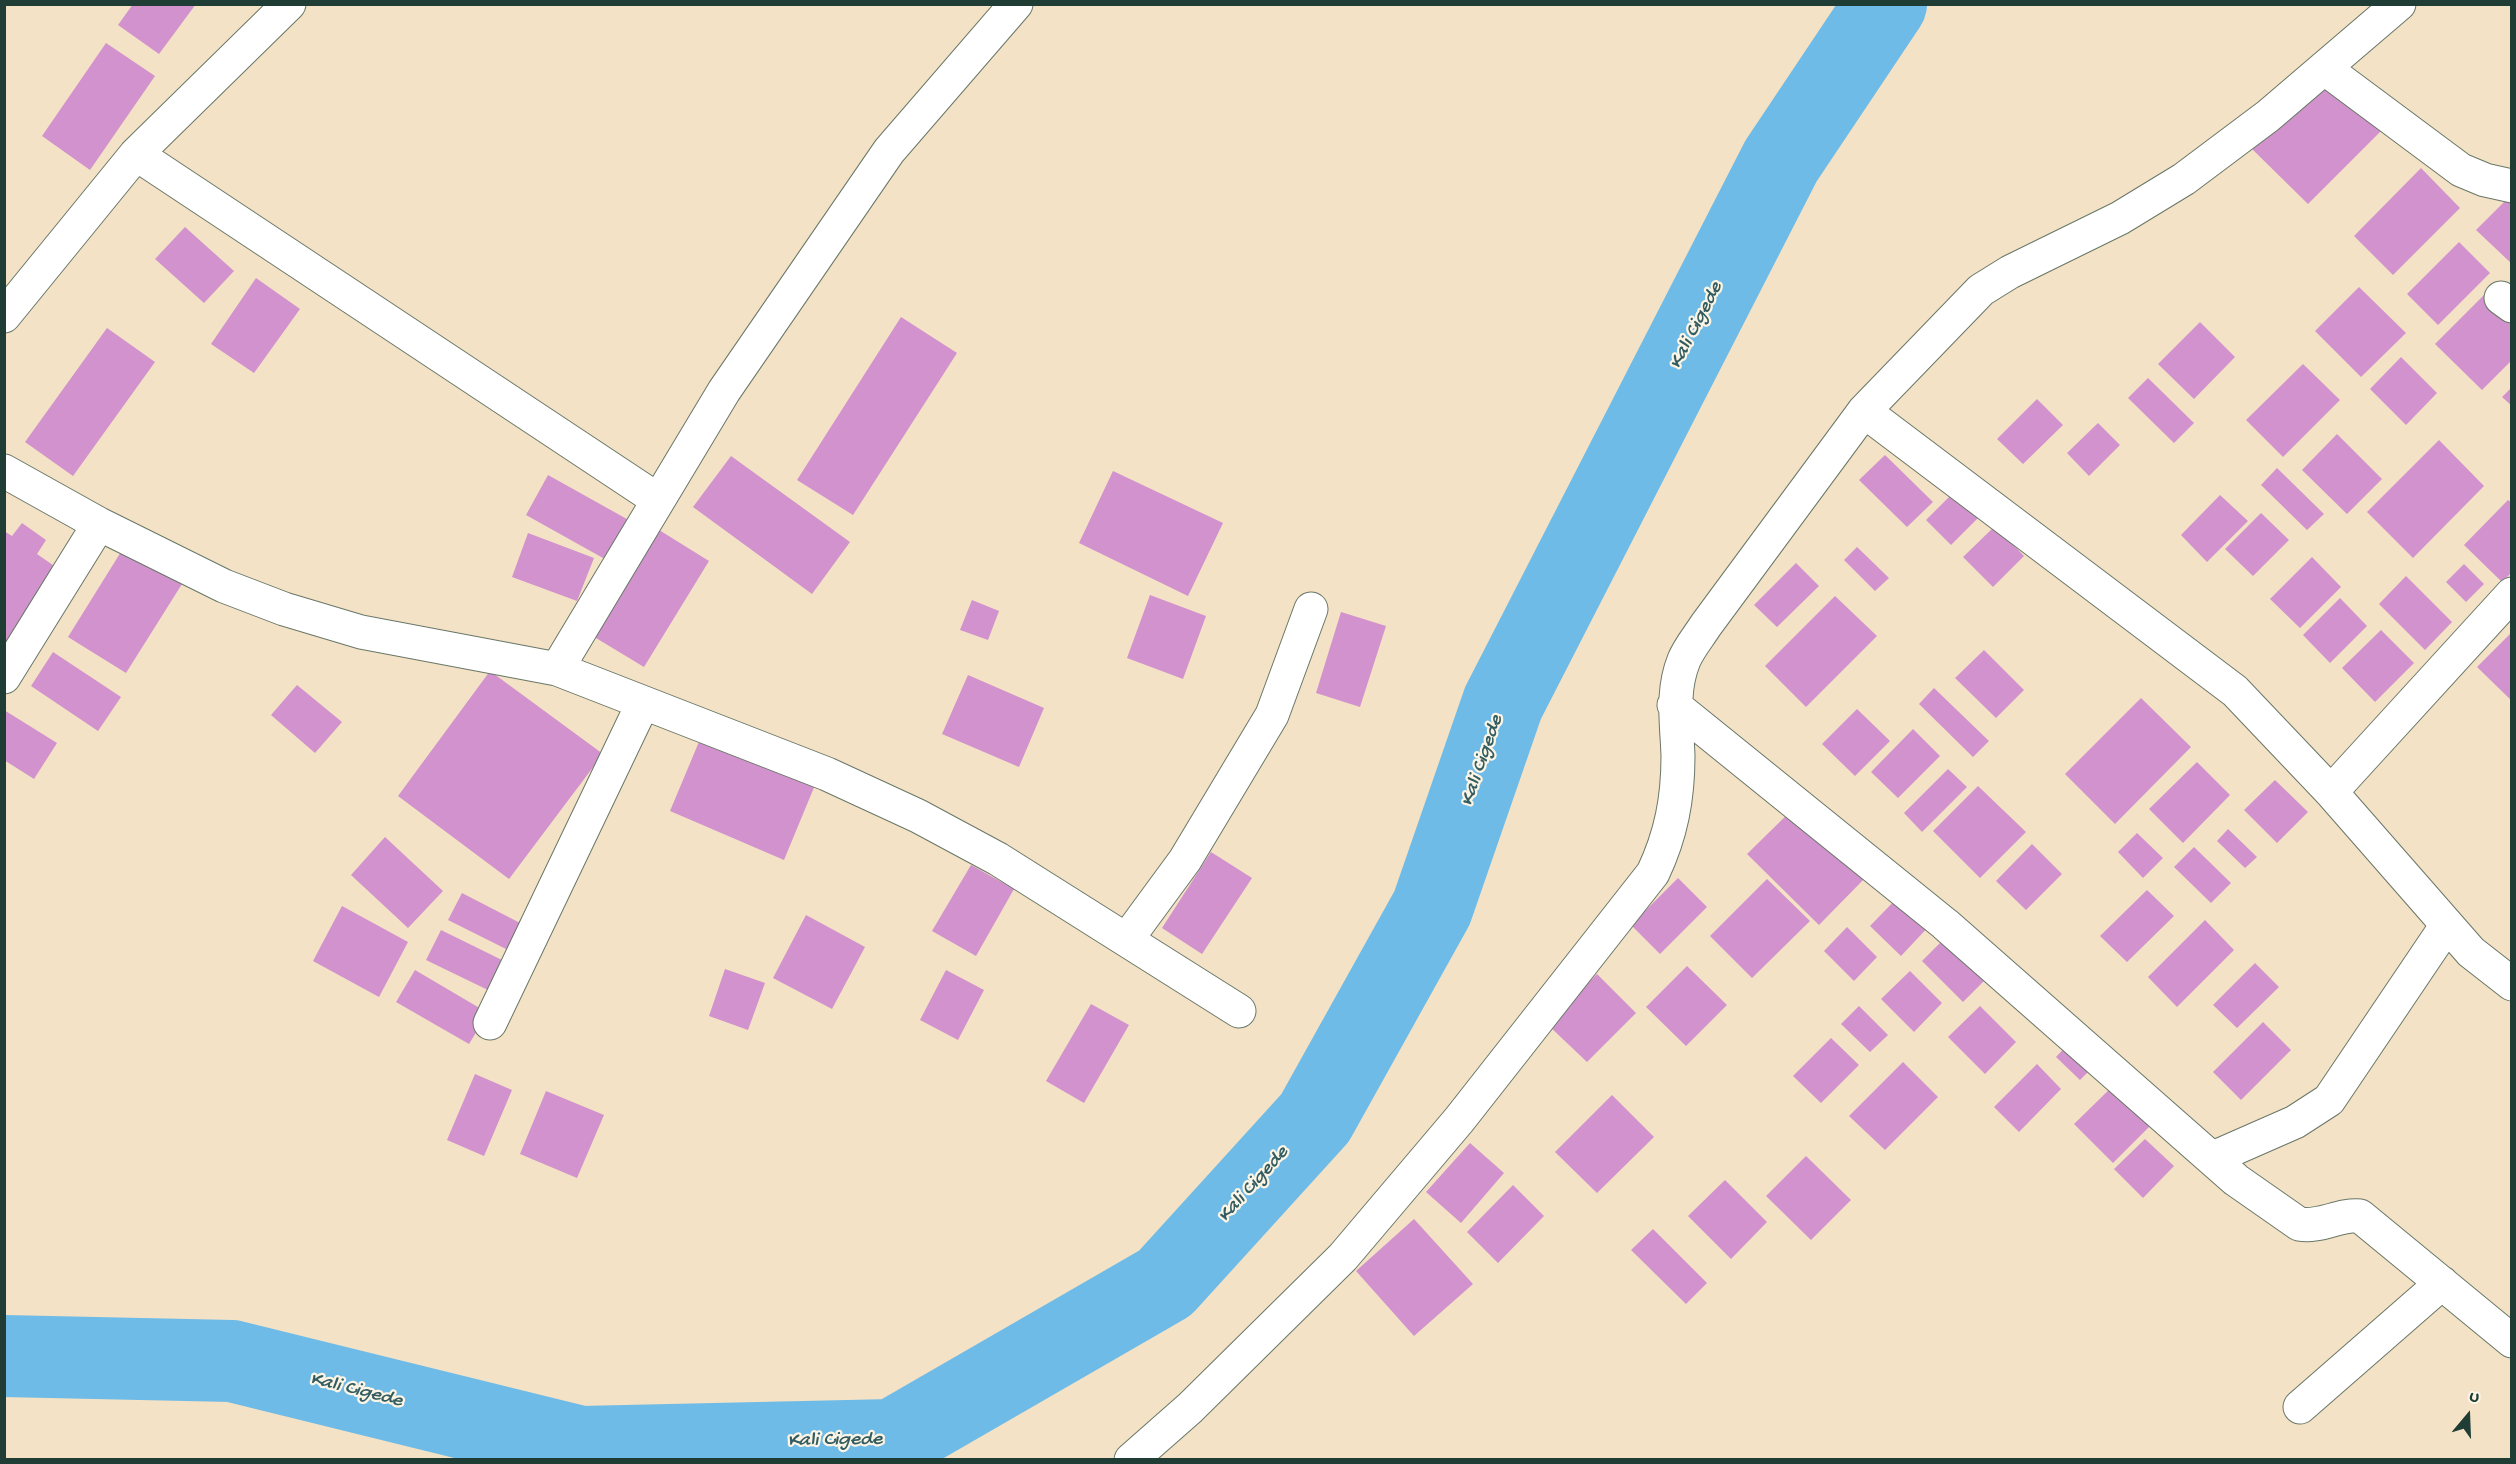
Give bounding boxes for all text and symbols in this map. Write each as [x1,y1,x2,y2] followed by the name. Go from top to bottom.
[1665,278,1729,374] water label: Kali Cigede
[1456,712,1510,810] water label: Kali Cigede
[1213,1142,1295,1228] water label: Kali Cigede
[307,1368,405,1414] water label: Kali Cigede
[2438,1386,2498,1446] north arrow
[2467,1388,2481,1409] text: U
[788,1428,882,1454] water label: Kali Cigede

